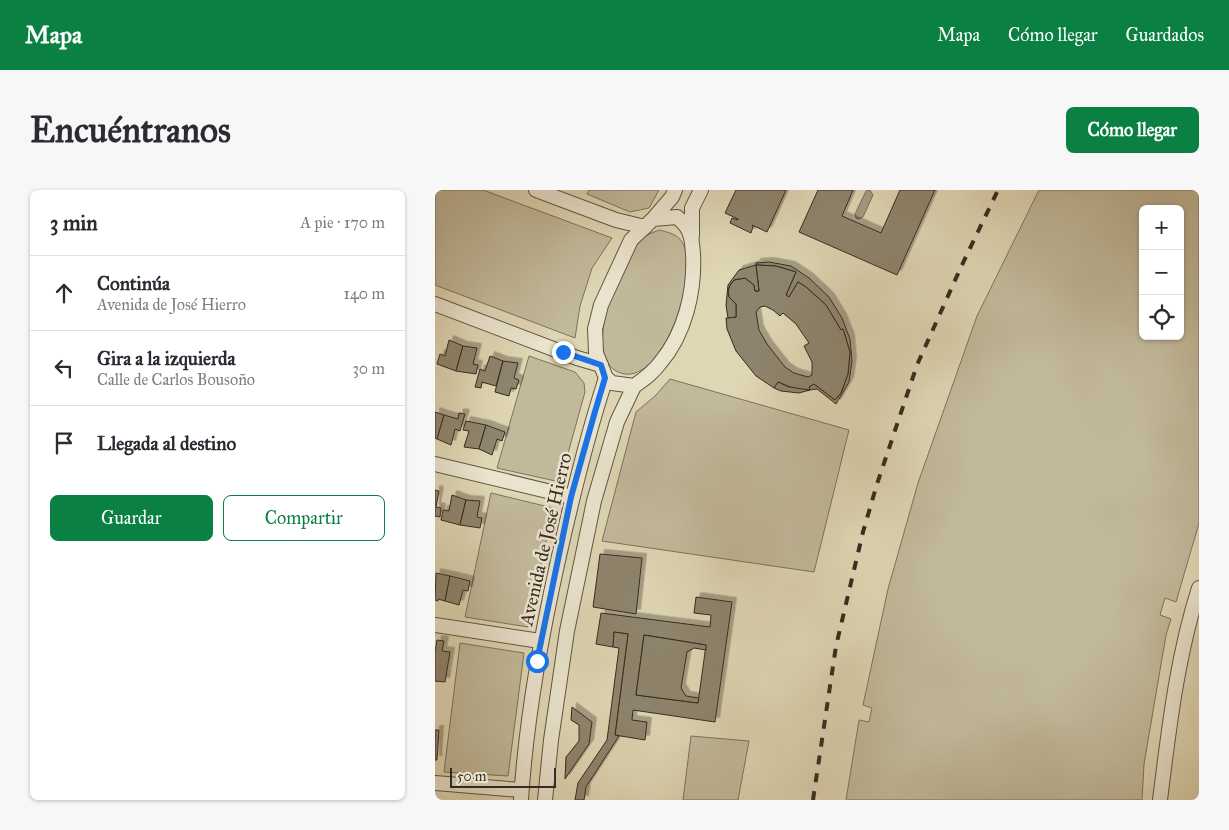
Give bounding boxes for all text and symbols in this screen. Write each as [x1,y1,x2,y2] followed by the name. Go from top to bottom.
[25,20,82,50] text: Mapa
[937,24,980,46] text: Mapa
[1008,24,1098,46] text: Cómo llegar
[1126,24,1204,46] text: Guardados
[1066,107,1199,153] button: Cómo llegar
[30,109,231,152] text: Encuéntranos
[1139,205,1184,340] map controls
[1139,205,1184,250] button: +
[50,210,98,236] text: 3 min
[300,213,385,232] text: A pie · 170 m
[1139,250,1184,295] button: −
[97,272,170,295] text: Continúa
[50,279,78,307] icon: ahead
[344,284,385,303] text: 140 m
[97,295,246,314] text: Avenida de José Hierro
[1139,295,1184,340] button: locate
[552,341,575,364] route end
[97,347,236,370] text: Gira a la izquierda
[50,354,78,382] icon: left
[352,359,385,378] text: 30 m
[97,370,255,389] text: Calle de Carlos Bousoño
[50,429,78,457] icon: arrive
[97,432,236,455] text: Llegada al destino
[514,450,578,629] street label: Avenida de José Hierro
[50,495,213,541] button: Guardar
[223,495,385,541] button: Compartir
[526,650,549,673] route start
[450,765,556,788] scale bar
[457,768,486,785] text: 50 m

